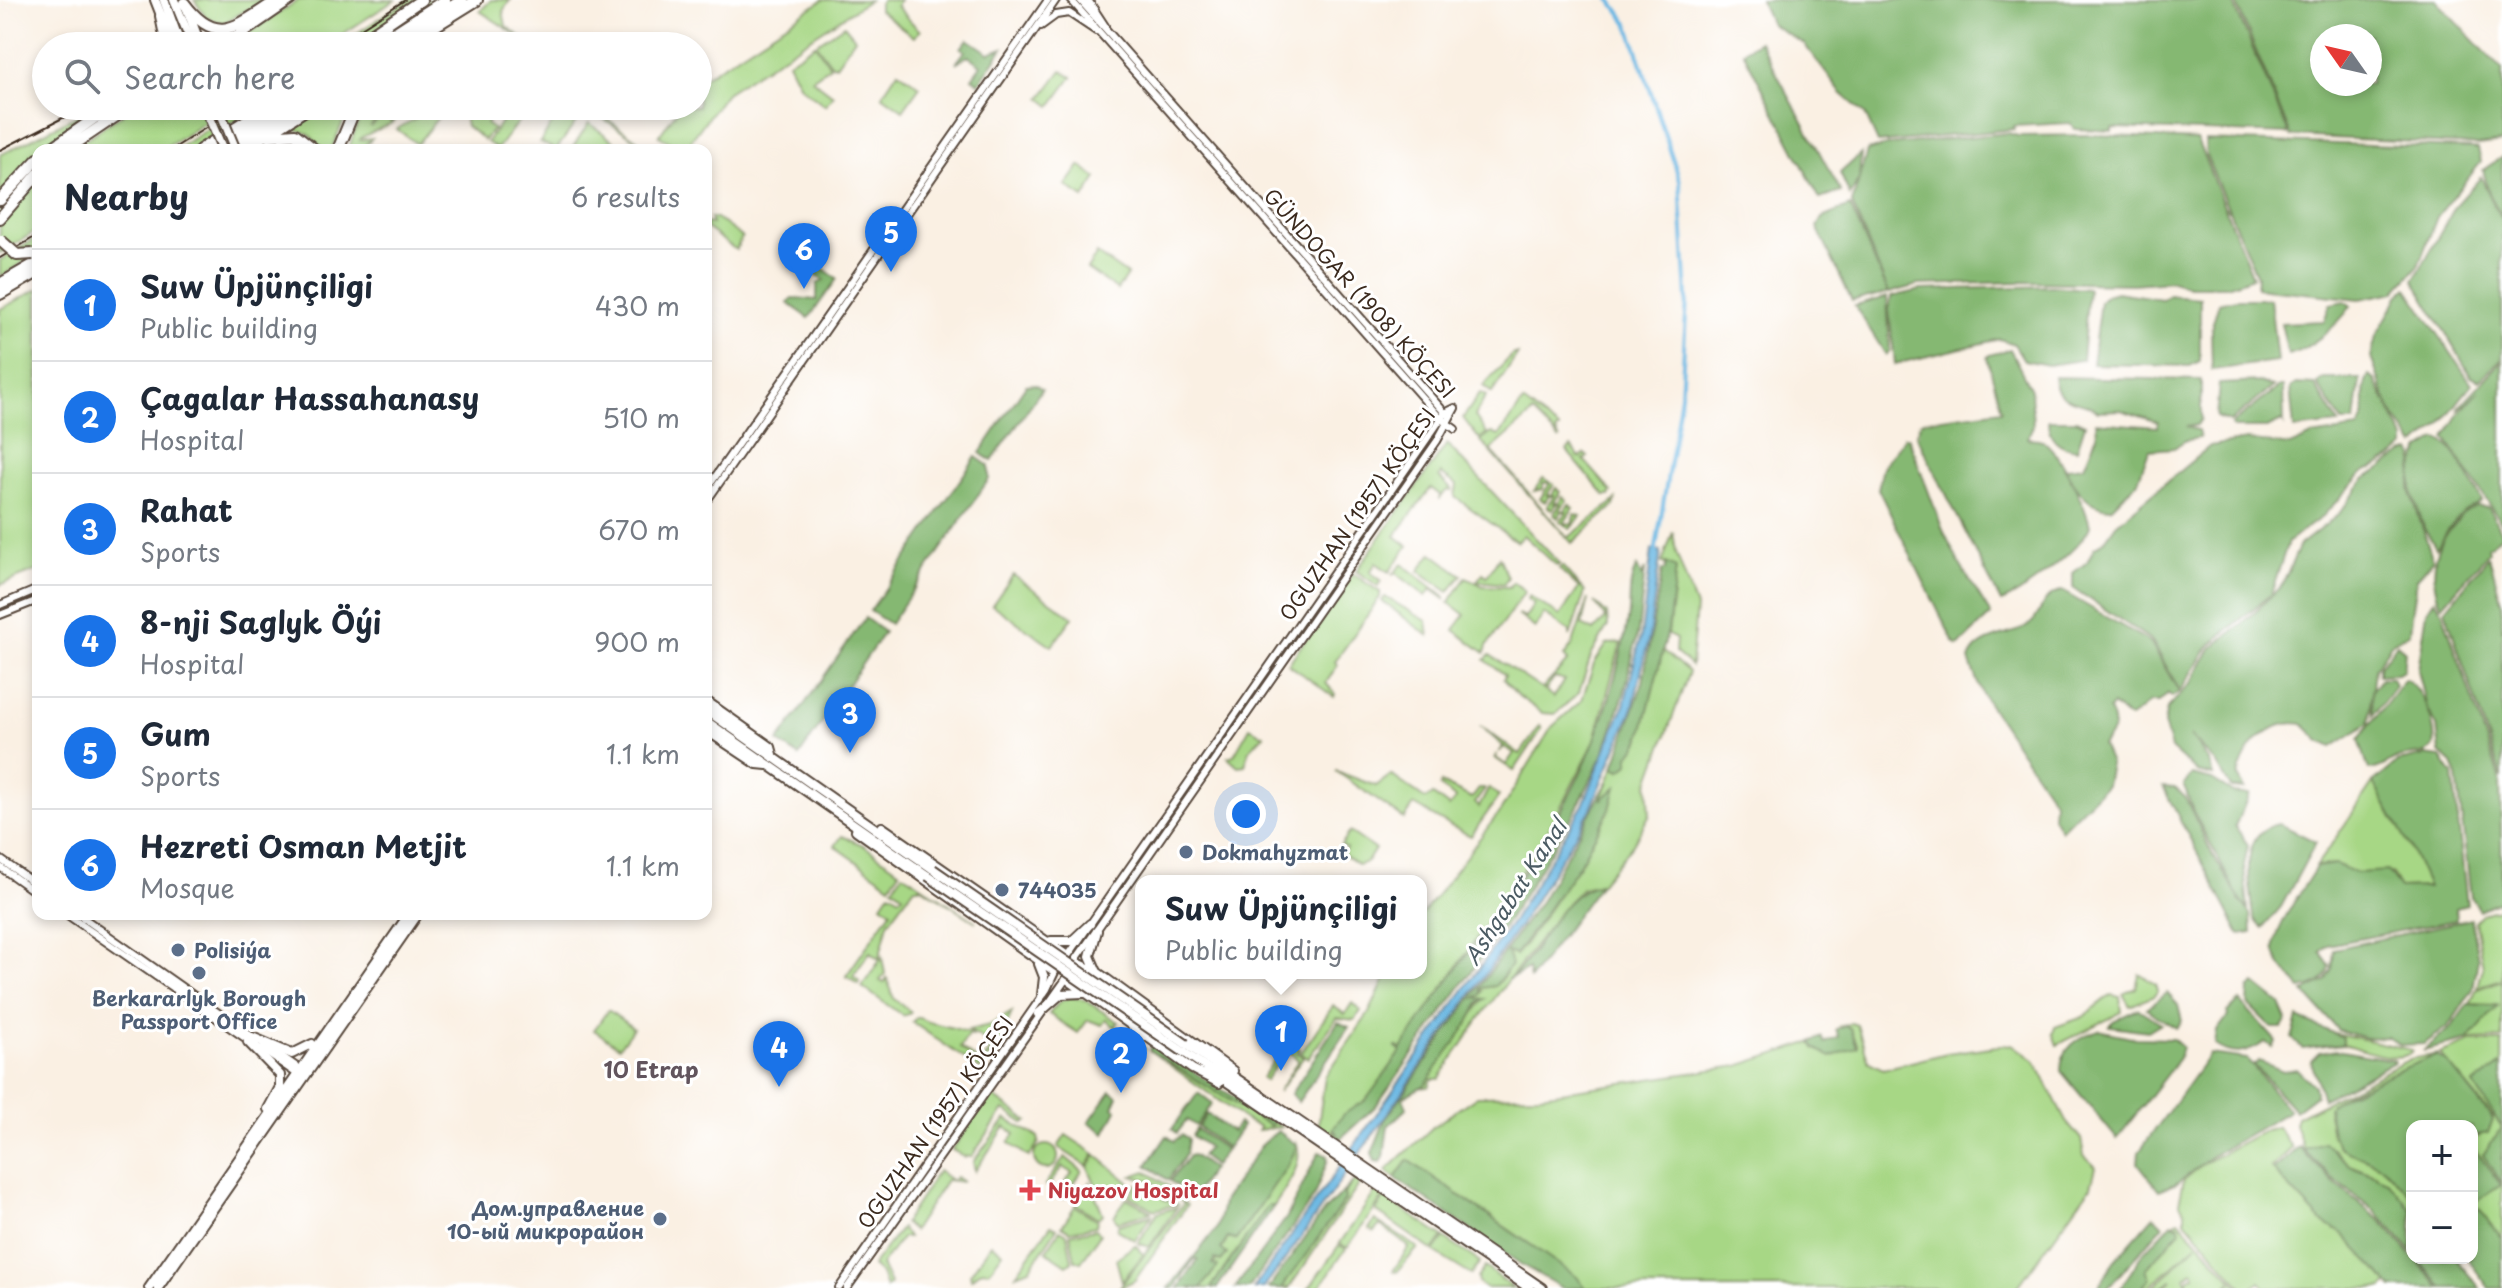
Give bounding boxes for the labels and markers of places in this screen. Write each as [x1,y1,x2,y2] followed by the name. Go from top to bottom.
[865,206,917,272] pin: 5
[778,223,830,289] pin: 6
[824,687,876,753] pin: 3
[1202,837,1349,867] place label: Dokmahyzmat
[1177,843,1195,861] marker: Dokmahyzmat
[1018,875,1097,905] place label: 744035
[993,881,1011,899] marker: 744035
[194,935,271,965] place label: Polisiýa
[169,941,187,959] marker: Polisiýa
[190,964,208,982] marker: Berkararlyk Borough Passport Office
[92,983,306,1036] place label: Berkararlyk Borough Passport Office
[1255,1005,1307,1071] pin: 1
[753,1021,805,1087] pin: 4
[1095,1027,1147,1093] pin: 2
[1048,1175,1219,1205] place label: Niyazov Hospital
[1019,1179,1041,1201] marker: Niyazov Hospital
[447,1193,644,1246] place label: Дом.управление 10-ый микрорайон
[651,1210,669,1228] marker: Дом.управление 10-ый микрорайон

